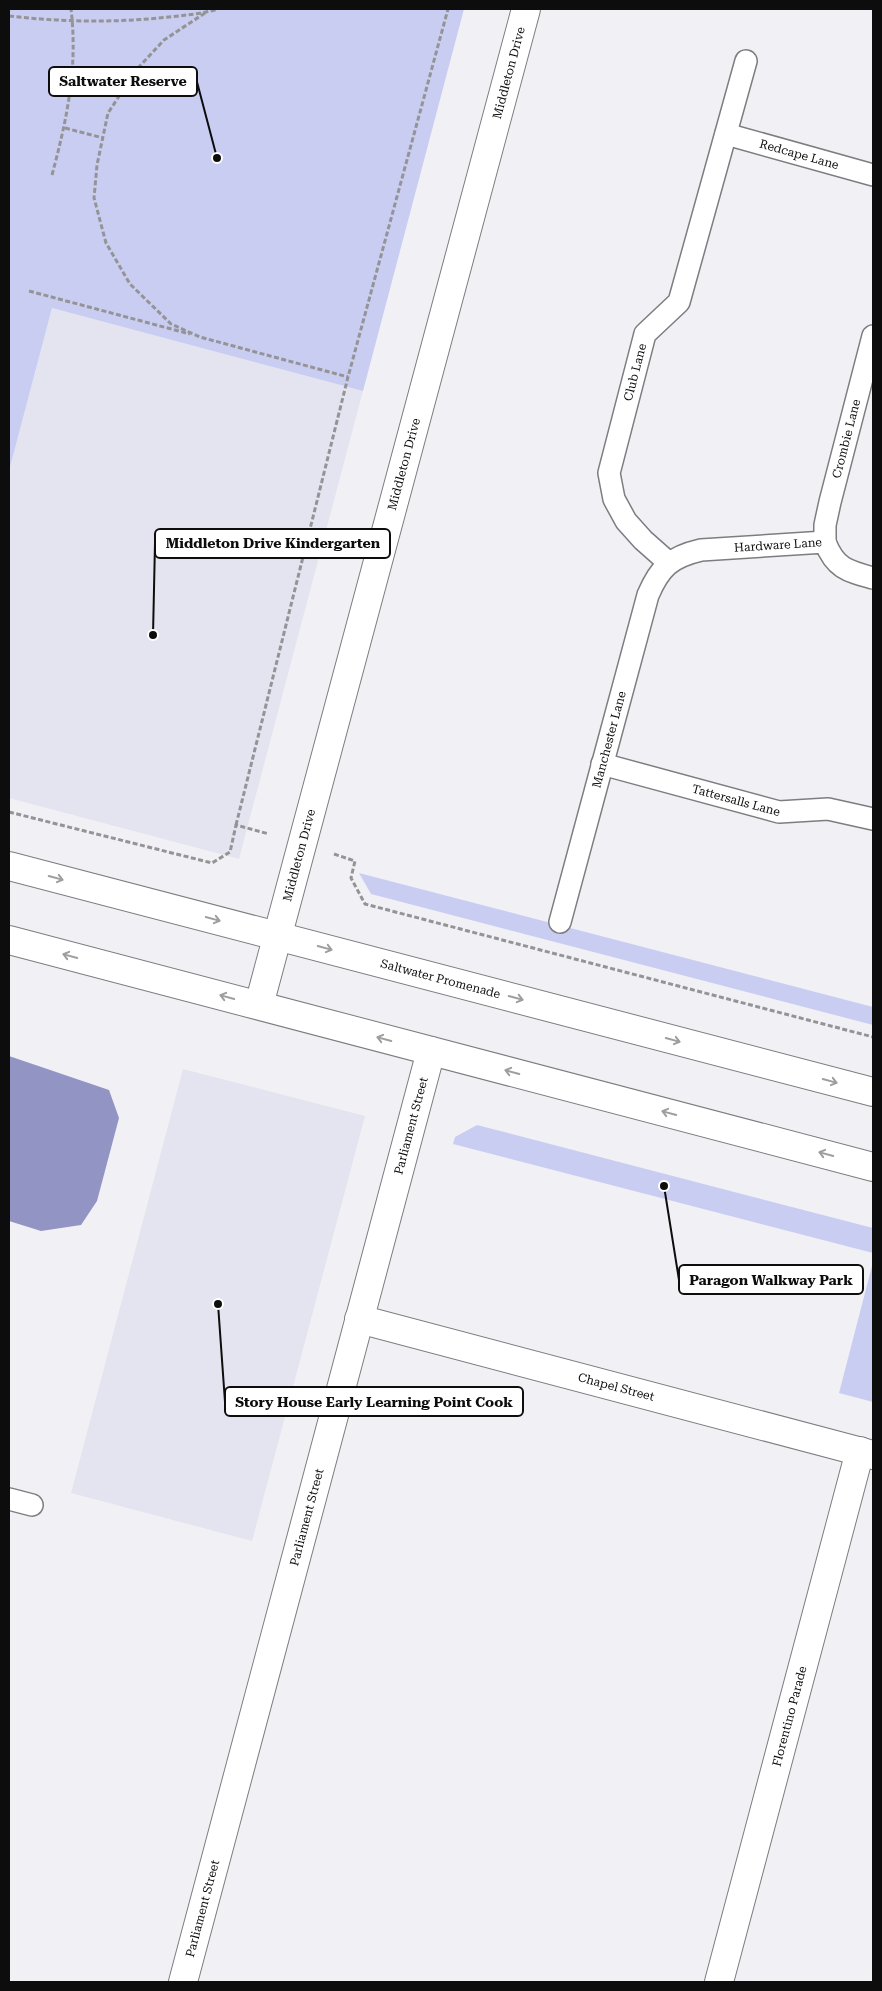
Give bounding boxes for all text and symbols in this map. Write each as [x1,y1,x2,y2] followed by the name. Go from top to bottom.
[490,25,528,121] street label: Middleton Drive
[49,67,197,96] callout: Saltwater Reserve
[59,73,187,89] text: Saltwater Reserve
[758,137,841,172] street label: Redcape Lane
[621,341,649,402] street label: Club Lane
[829,397,863,480] street label: Crombie Lane
[385,416,423,512] street label: Middleton Drive
[155,529,390,558] callout: Middleton Drive Kindergarten
[166,535,381,551] text: Middleton Drive Kindergarten
[734,535,823,555] street label: Hardware Lane
[589,689,629,789] street label: Manchester Lane
[690,782,782,819] street label: Tattersalls Lane
[280,807,318,903] street label: Middleton Drive
[47,874,63,883] one-way arrow
[205,915,221,924] one-way arrow
[316,944,332,953] one-way arrow
[62,951,78,961] one-way arrow
[379,956,502,1001] street label: Saltwater Promenade
[220,992,236,1001] one-way arrow
[507,994,523,1003] one-way arrow
[377,1034,393,1043] one-way arrow
[664,1035,680,1045] one-way arrow
[504,1067,520,1077] one-way arrow
[391,1075,431,1176] street label: Parliament Street
[821,1077,837,1086] one-way arrow
[661,1108,677,1117] one-way arrow
[819,1149,835,1158] one-way arrow
[679,1265,863,1294] callout: Paragon Walkway Park
[689,1272,853,1288] text: Paragon Walkway Park
[576,1370,656,1404] street label: Chapel Street
[225,1387,523,1416] callout: Story House Early Learning Point Cook
[235,1394,513,1410] text: Story House Early Learning Point Cook
[287,1466,327,1567] street label: Parliament Street
[770,1664,810,1768] street label: Florentino Parade
[183,1858,222,1959] street label: Parliament Street

